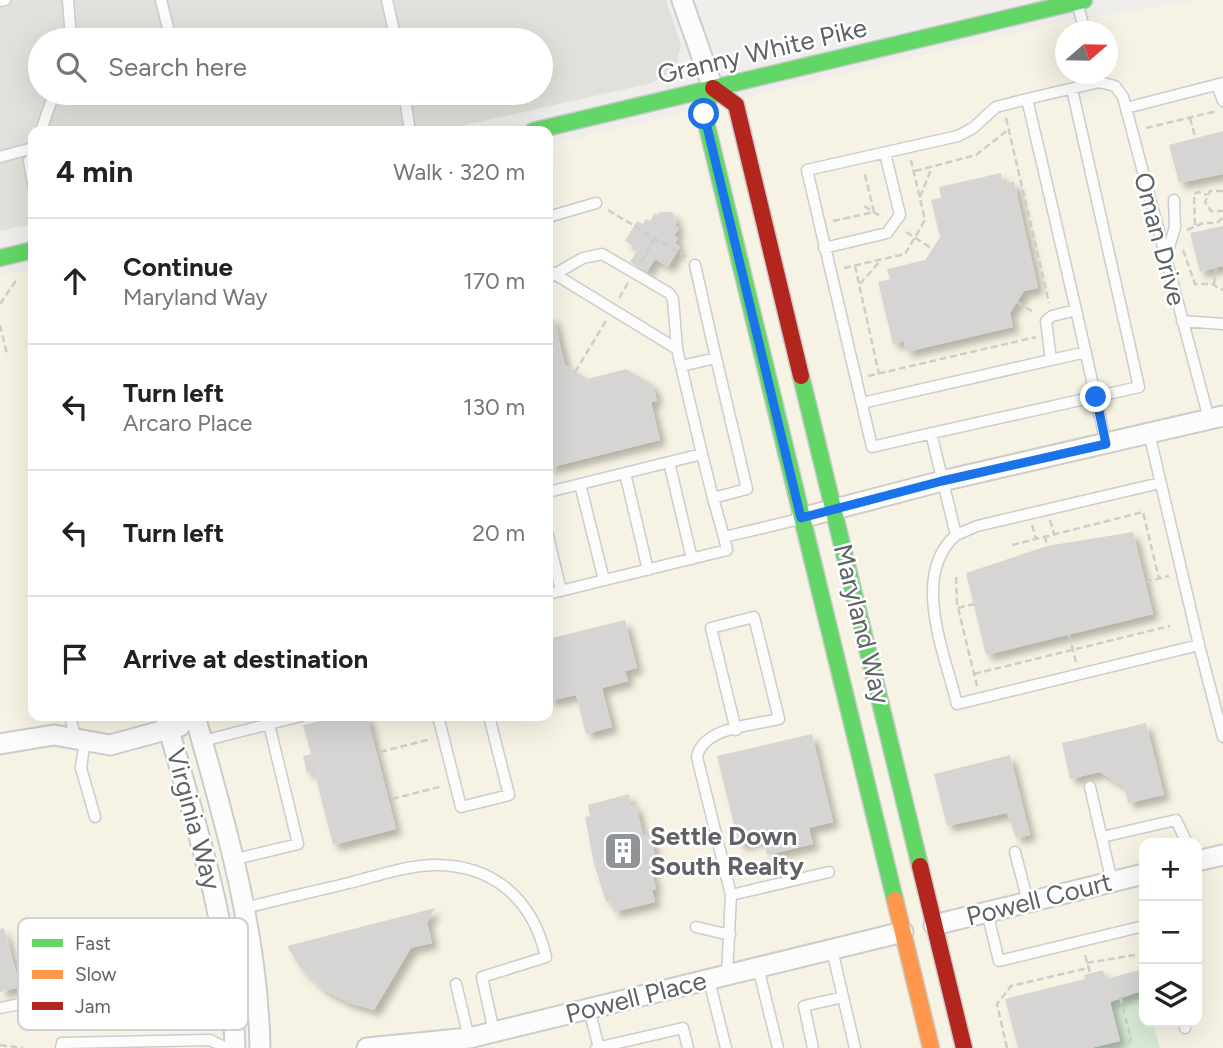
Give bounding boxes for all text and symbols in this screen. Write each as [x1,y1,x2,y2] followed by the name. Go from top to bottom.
[654,11,870,91] street label: Granny White Pike
[1055,21,1118,84] north arrow
[28,28,553,105] search box
[52,48,90,86] icon: search
[108,51,247,83] text: Search here
[688,98,719,129] route start
[56,153,133,190] text: 4 min
[393,158,525,186] text: Walk · 320 m
[1127,169,1193,309] street label: Oman Drive
[123,251,233,283] text: Continue
[56,262,94,300] icon: ahead
[463,267,525,295] text: 170 m
[123,283,268,311] text: Maryland Way
[123,377,224,409] text: Turn left
[1080,381,1111,412] route end
[56,388,94,426] icon: left
[463,393,525,421] text: 130 m
[123,409,252,437] text: Arcaro Place
[56,514,94,552] icon: left
[123,517,224,549] text: Turn left
[472,519,525,547] text: 20 m
[827,541,897,708] street label: Maryland Way
[56,640,94,678] icon: arrive
[123,643,368,675] text: Arrive at destination
[160,745,228,893] street label: Virginia Way
[650,820,804,882] place label: Settle Down South Realty
[602,830,644,872] building icon: Settle Down South Realty
[1139,838,1202,1027] map controls
[1139,838,1202,901] button: +
[963,865,1115,933] street label: Powell Court
[1139,901,1202,964] button: −
[18,918,248,1030] legend
[75,932,111,955] text: Fast
[75,963,117,986] text: Slow
[562,964,710,1030] street label: Powell Place
[1139,964,1202,1027] button: layers
[75,995,111,1018] text: Jam

